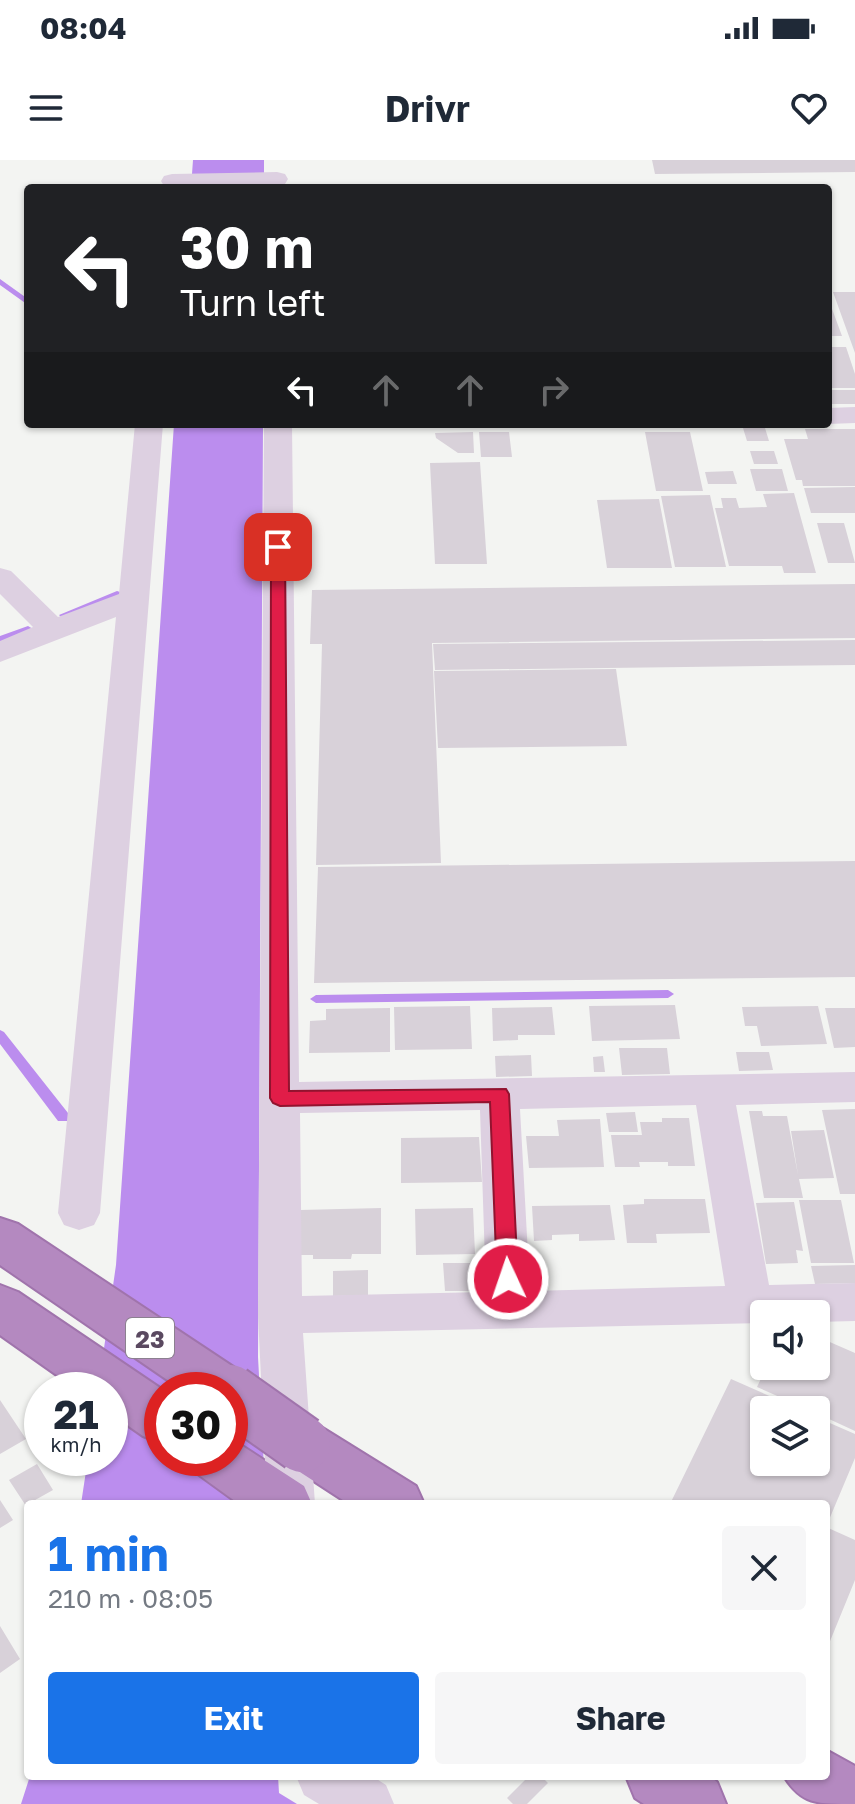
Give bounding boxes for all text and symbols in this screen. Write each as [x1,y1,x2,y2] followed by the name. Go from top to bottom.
[40,10,127,46] text: 08:04
[24,86,68,130] icon: menu
[787,86,831,130] icon: heart
[385,87,470,130] text: Drivr
[180,213,314,280] text: 30 m
[48,216,152,320] icon: left
[180,281,326,324] text: Turn left
[280,368,324,412] icon: left
[364,368,408,412] icon: ahead
[448,368,492,412] icon: ahead
[532,368,576,412] icon: right
[244,513,312,581] pin
[256,525,300,569] icon: arrive
[466,1237,550,1321] position arrow
[750,1300,830,1476] map controls
[750,1300,830,1380] button: sound
[126,1318,174,1358] road number: 23
[144,1372,248,1476] speed limit sign: 30
[54,1390,99,1438] text: 21
[750,1396,830,1476] button: layers
[51,1432,101,1456] text: km/h
[48,1524,169,1582] text: 1 min
[722,1526,806,1610] button: close
[48,1583,213,1614] text: 210 m · 08:05
[48,1672,419,1764] button: Exit
[435,1672,806,1764] button: Share

